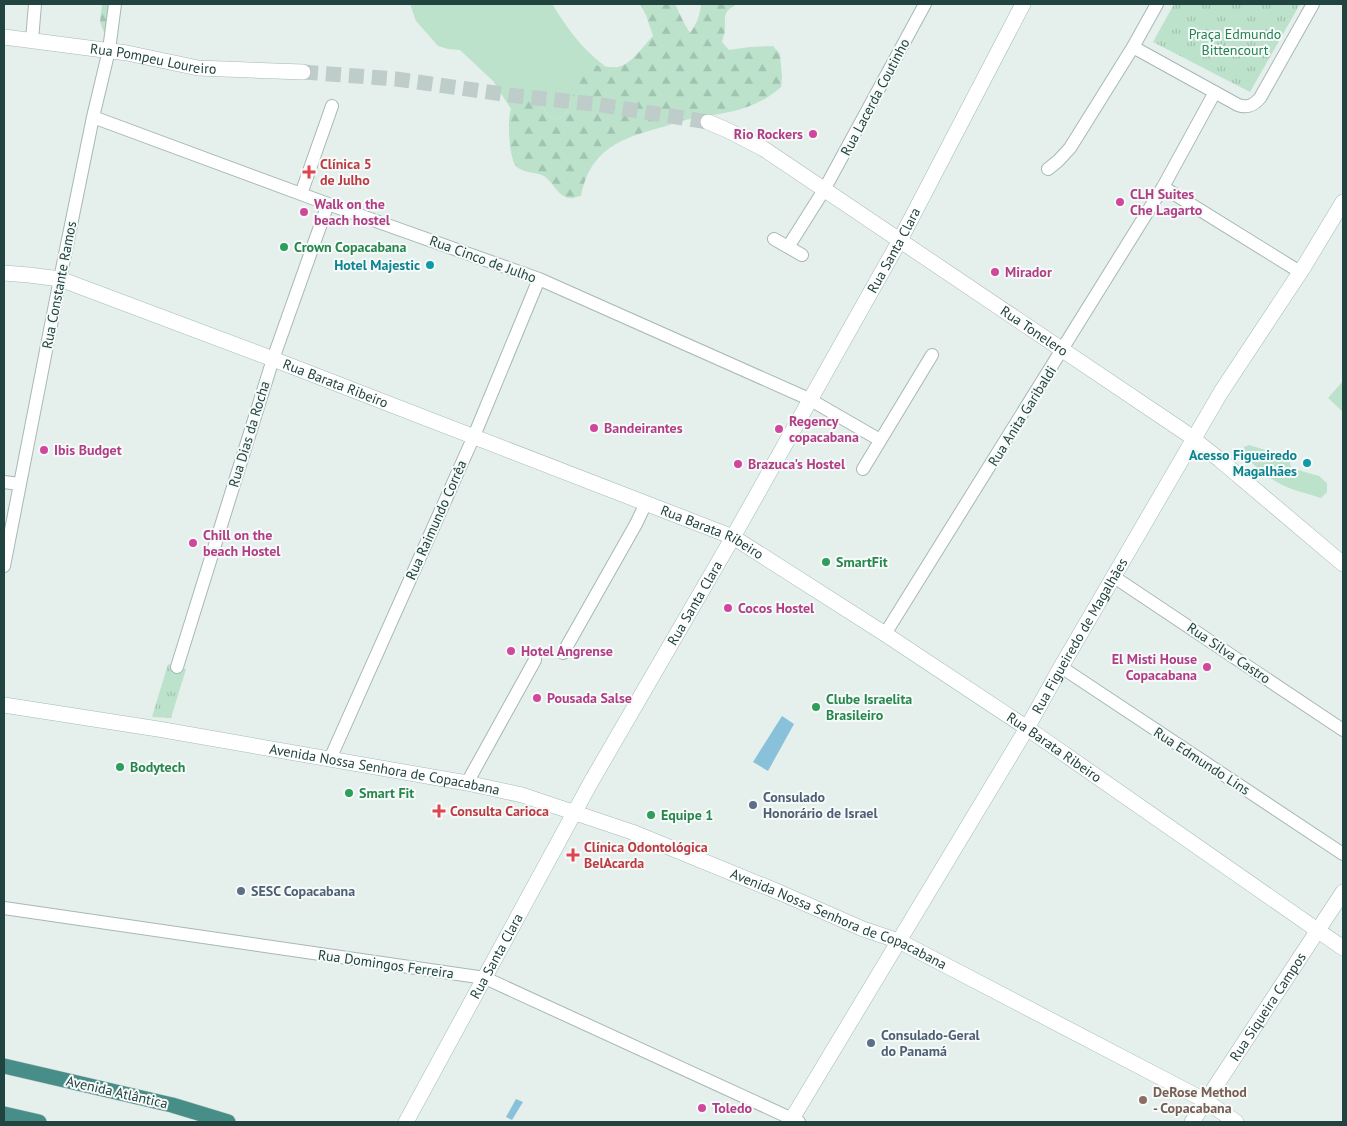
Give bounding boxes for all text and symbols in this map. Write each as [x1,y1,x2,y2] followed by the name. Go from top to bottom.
[1189,25,1281,59] park label: Praça Edmundo Bittencourt
[836,35,914,159] street label: Rua Lacerda Coutinho
[89,39,217,78] street label: Rua Pompeu Loureiro
[734,125,803,143] place label: Rio Rockers
[807,128,819,140] marker: Rio Rockers
[320,155,372,189] place label: Clínica 5 de Julho
[302,165,316,179] marker: Clínica 5 de Julho
[1130,185,1203,219] place label: CLH Suites Che Lagarto
[314,195,391,229] place label: Walk on the beach hostel
[1114,196,1126,208] marker: CLH Suites Che Lagarto
[863,204,924,296] street label: Rua Santa Clara
[298,206,310,218] marker: Walk on the beach hostel
[38,220,80,350] street label: Rua Constante Ramos
[427,231,539,287] street label: Rua Cinco de Julho
[294,238,406,256] place label: Crown Copacabana
[278,241,290,253] marker: Crown Copacabana
[334,256,420,274] place label: Hotel Majestic
[424,259,436,271] marker: Hotel Majestic
[1005,263,1052,281] place label: Mirador
[989,266,1001,278] marker: Mirador
[997,302,1072,360] street label: Rua Tonelero
[280,355,391,412] street label: Rua Barata Ribeiro
[984,363,1060,469] street label: Rua Anita Garibaldi
[224,379,274,489] street label: Rua Dias da Rocha
[789,412,859,446] place label: Regency copacabana
[604,419,683,437] place label: Bandeirantes
[588,422,600,434] marker: Bandeirantes
[773,423,785,435] marker: Regency copacabana
[54,441,122,459] place label: Ibis Budget
[38,444,50,456] marker: Ibis Budget
[1189,446,1297,480] place label: Acesso Figueiredo Magalhães
[748,455,846,473] place label: Brazuca's Hostel
[401,457,471,583] street label: Rua Raimundo Corrêa
[1301,457,1313,469] marker: Acesso Figueiredo Magalhães
[732,458,744,470] marker: Brazuca's Hostel
[658,501,767,563] street label: Rua Barata Ribeiro
[203,526,281,560] place label: Chill on the beach Hostel
[187,537,199,549] marker: Chill on the beach Hostel
[836,553,888,571] place label: SmartFit
[1028,555,1132,717] street label: Rua Figueiredo de Magalhães
[820,556,832,568] marker: SmartFit
[663,557,726,648] street label: Rua Santa Clara
[738,599,815,617] place label: Cocos Hostel
[722,602,734,614] marker: Cocos Hostel
[1184,618,1274,688] street label: Rua Silva Castro
[521,642,613,660] place label: Hotel Angrense
[505,645,517,657] marker: Hotel Angrense
[1112,650,1197,684] place label: El Misti House Copacabana
[1201,661,1213,673] marker: El Misti House Copacabana
[547,689,632,707] place label: Pousada Salse
[826,690,912,724] place label: Clube Israelita Brasileiro
[531,692,543,704] marker: Pousada Salse
[810,701,822,713] marker: Clube Israelita Brasileiro
[1003,708,1105,786] street label: Rua Barata Ribeiro
[1150,723,1254,799] street label: Rua Edmundo Lins
[268,740,502,799] street label: Avenida Nossa Senhora de Copacabana
[130,758,185,776] place label: Bodytech
[114,761,126,773] marker: Bodytech
[359,784,414,802] place label: Smart Fit
[343,787,355,799] marker: Smart Fit
[763,788,878,822] place label: Consulado Honorário de Israel
[747,799,759,811] marker: Consulado Honorário de Israel
[450,802,549,820] place label: Consulta Carioca
[432,804,446,818] marker: Consulta Carioca
[661,806,713,824] place label: Equipe 1
[645,809,657,821] marker: Equipe 1
[584,838,708,872] place label: Clínica Odontológica BelAcarda
[566,848,580,862] marker: Clínica Odontológica BelAcarda
[728,864,950,973] street label: Avenida Nossa Senhora de Copacabana
[251,882,355,900] place label: SESC Copacabana
[235,885,247,897] marker: SESC Copacabana
[466,910,527,1002] street label: Rua Santa Clara
[317,946,455,982] street label: Rua Domingos Ferreira
[1226,949,1310,1064] street label: Rua Siqueira Campos
[881,1026,981,1060] place label: Consulado-Geral do Panamá
[865,1037,877,1049] marker: Consulado-Geral do Panamá
[64,1072,170,1112] street label: Avenida Atlântica
[1153,1083,1247,1117] place label: DeRose Method - Copacabana
[1137,1094,1149,1106] marker: DeRose Method - Copacabana
[712,1099,752,1117] place label: Toledo
[696,1102,708,1114] marker: Toledo

